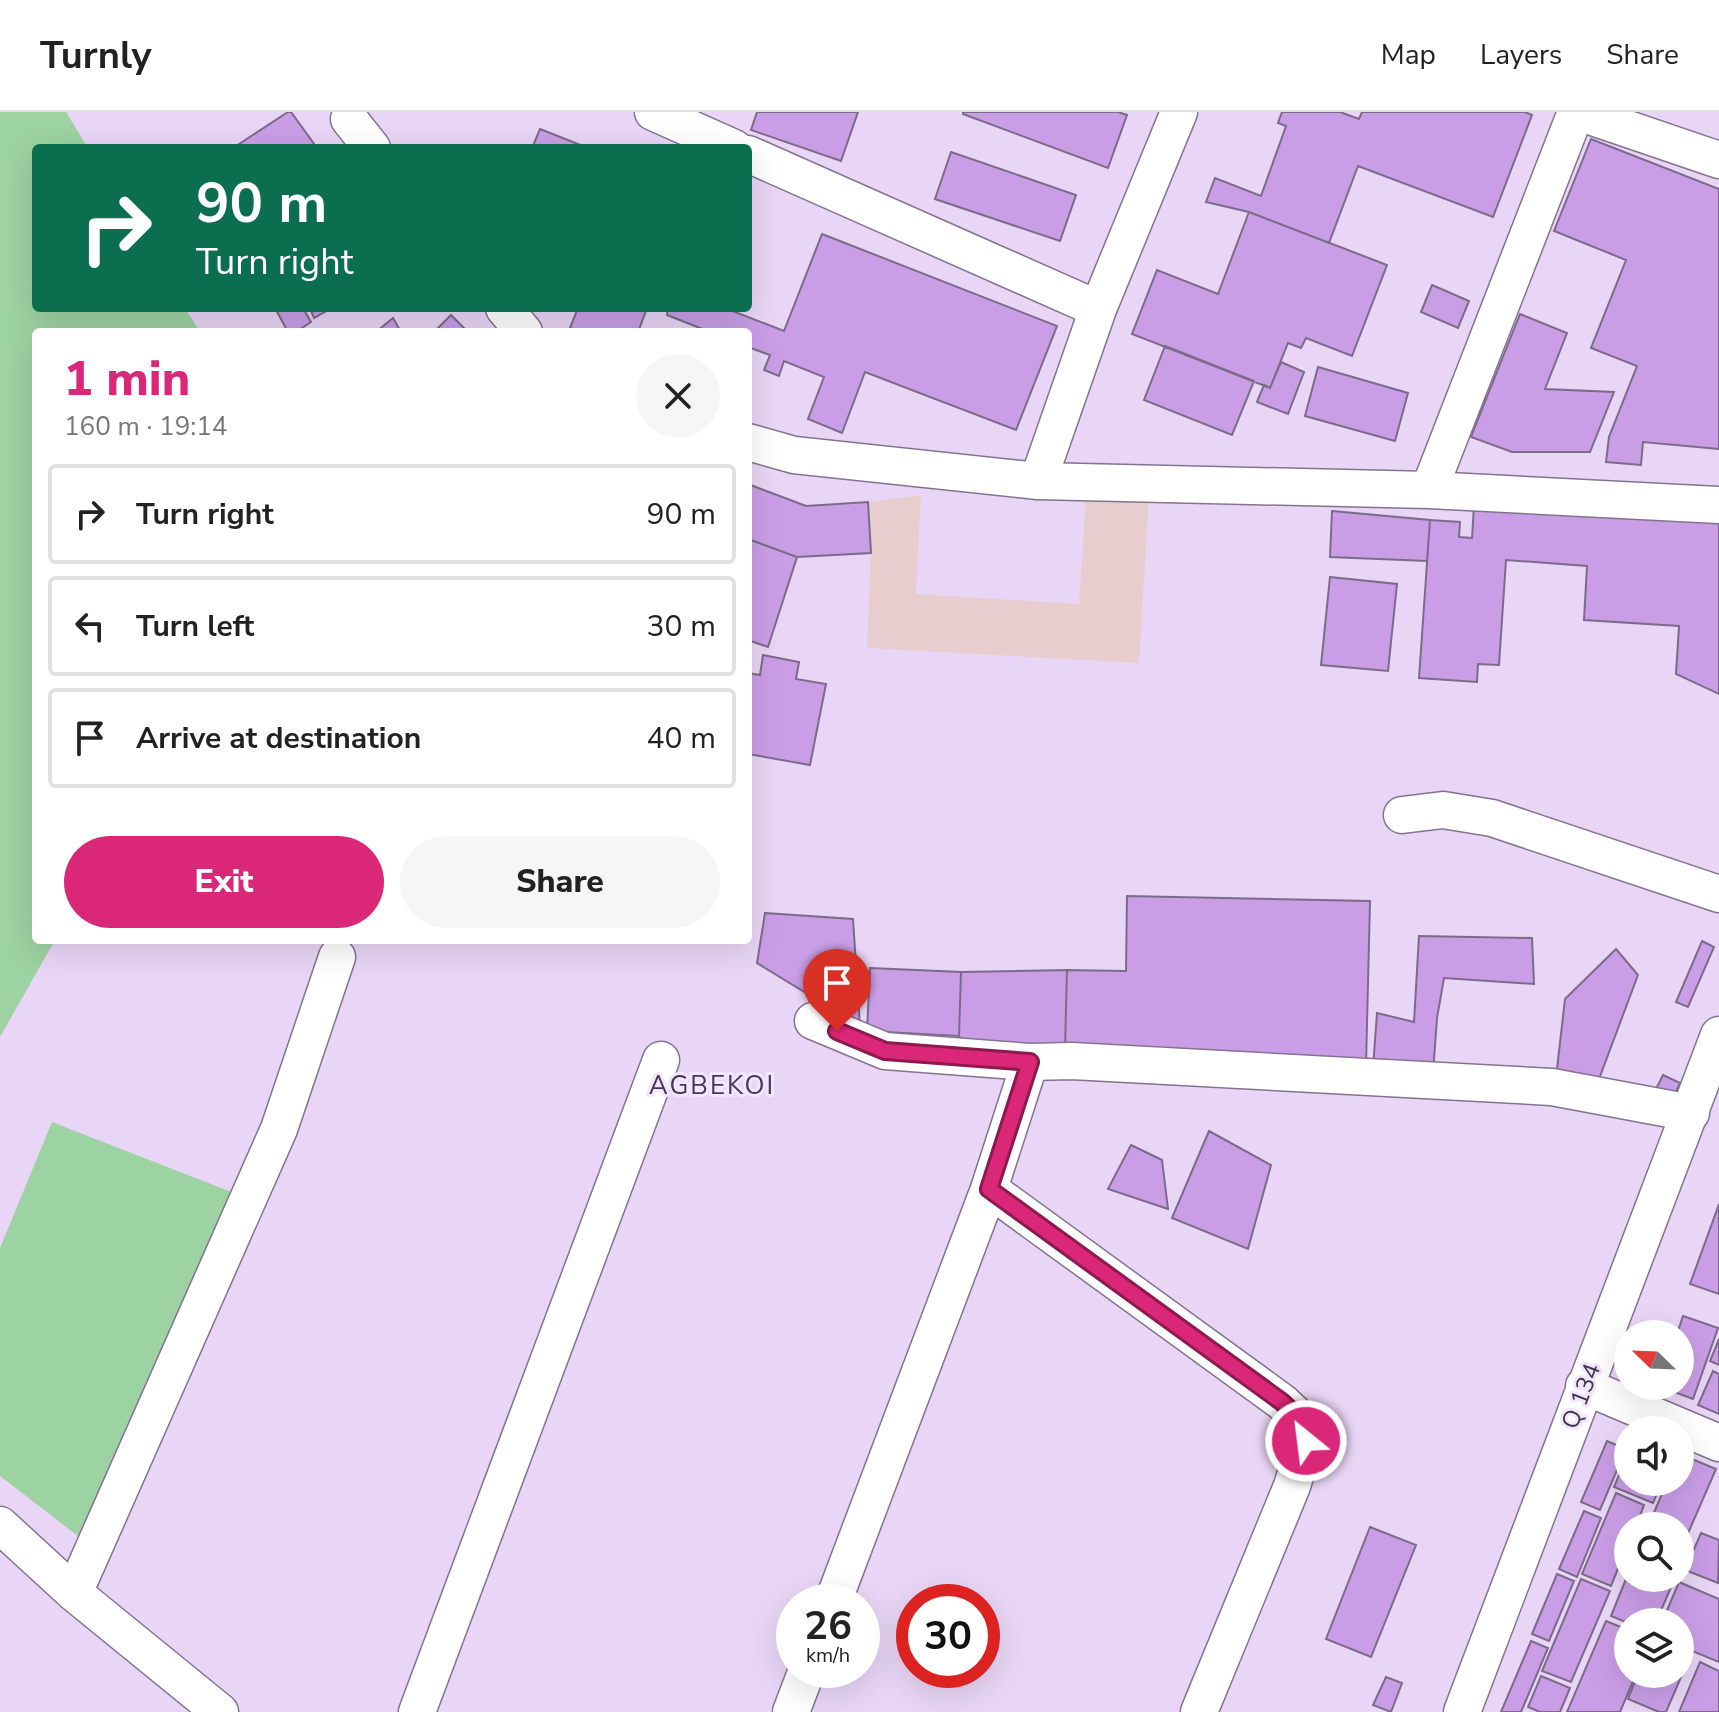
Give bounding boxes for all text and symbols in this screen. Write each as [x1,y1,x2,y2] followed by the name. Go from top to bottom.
[40,30,152,81] text: Turnly
[1381,36,1436,74] text: Map
[1480,36,1562,74] text: Layers
[1606,36,1679,74] text: Share
[196,165,327,242] text: 90 m
[64,176,168,280] icon: right
[196,238,353,287] text: Turn right
[64,346,190,412] text: 1 min
[636,354,720,438] button: close
[64,409,227,444] text: 160 m · 19:14
[68,492,112,536] icon: right
[136,494,274,535] text: Turn right
[647,494,716,535] text: 90 m
[68,604,112,648] icon: left
[136,606,254,647] text: Turn left
[647,606,716,647] text: 30 m
[68,716,112,760] icon: arrive
[136,718,421,759] text: Arrive at destination
[647,718,716,759] text: 40 m
[64,836,384,928] button: Exit
[400,836,720,928] button: Share
[803,949,871,1031] pin
[815,961,859,1005] icon: arrive
[649,1068,775,1103] district label: AGBEKOI
[1614,1320,1694,1400] north arrow
[1614,1320,1694,1688] map controls
[1554,1359,1608,1433] street label: Q 134
[1264,1399,1348,1483] position arrow
[1614,1416,1694,1496] button: sound
[1614,1512,1694,1592] button: search
[896,1584,1000,1688] speed limit sign: 30
[804,1599,852,1653] text: 26
[1614,1608,1694,1688] button: layers
[806,1642,850,1669] text: km/h

